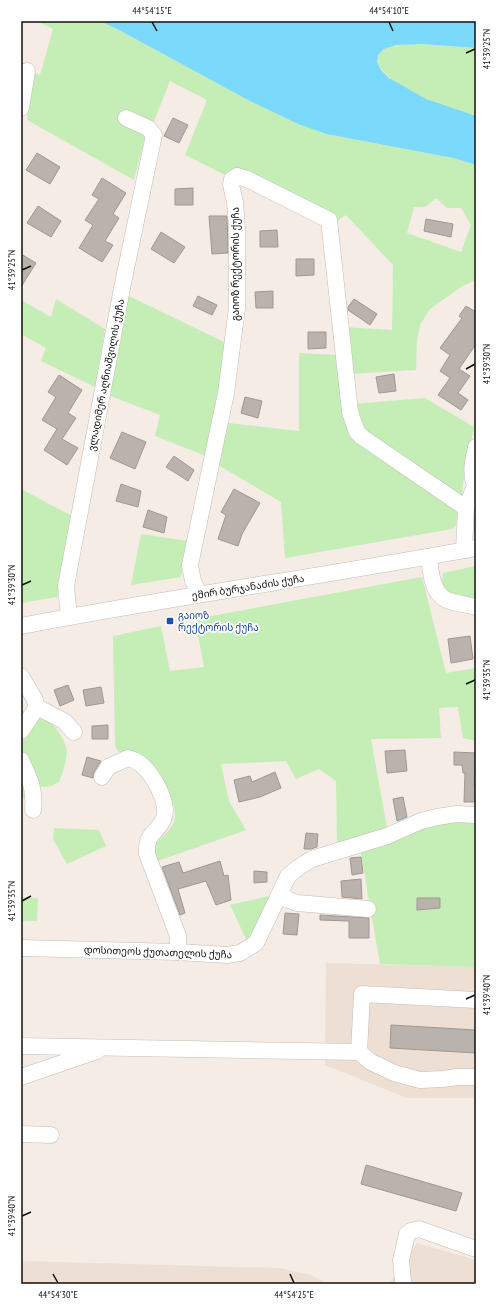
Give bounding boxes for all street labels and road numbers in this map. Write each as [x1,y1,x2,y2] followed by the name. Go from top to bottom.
[229,207,242,321] street label: გაიოზ რექტორის ქუჩა
[85,298,127,452] street label: ვლადიმერ აღნიაშვილის ქუჩა
[191,572,305,602] street label: ემირ ბურჯანაძის ქუჩა
[84,943,232,961] street label: დოსითეოს ქუთათელის ქუჩა

